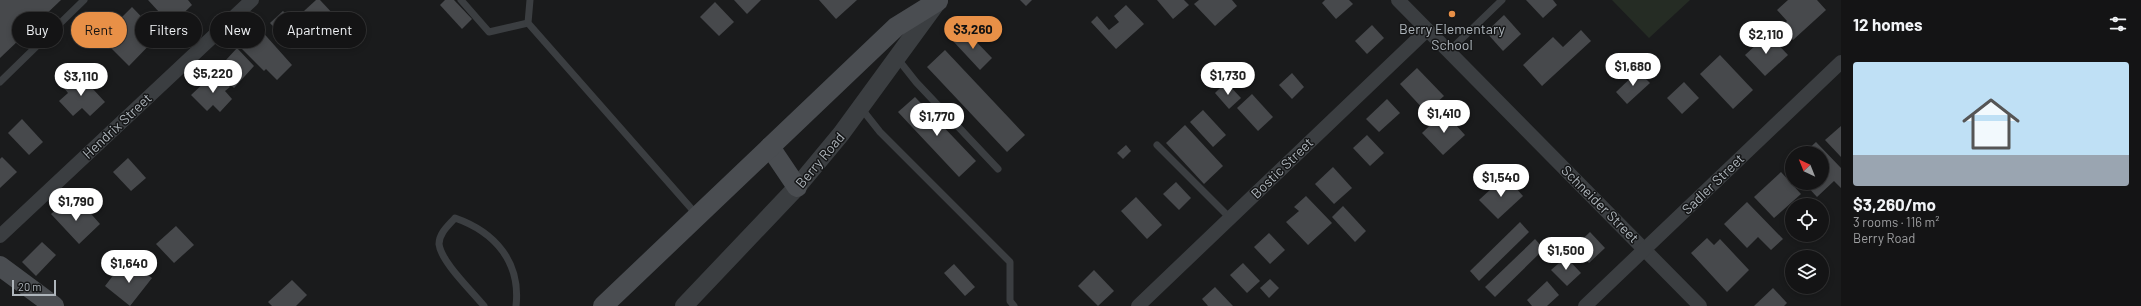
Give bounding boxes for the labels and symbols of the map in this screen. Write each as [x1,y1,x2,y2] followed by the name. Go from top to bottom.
[1447,9,1457,19] marker: Berry Elementary School
[940,16,1006,50] pin: $3,260
[1399,20,1505,53] place label: Berry Elementary School
[1733,21,1799,55] pin: $2,110
[1600,53,1666,87] pin: $1,680
[180,60,246,94] pin: $5,220
[1195,62,1261,96] pin: $1,730
[48,63,114,97] pin: $3,110
[79,89,155,162] street label: Hendrix Street
[1411,100,1477,134] pin: $1,410
[904,103,970,137] pin: $1,770
[792,129,848,191] street label: Berry Road
[1247,134,1316,202] street label: Bostic Street
[1785,146,1829,190] north arrow
[1678,150,1747,217] street label: Sadler Street
[1558,161,1643,246] street label: Schneider Street
[1468,164,1534,198] pin: $1,540
[43,188,109,222] pin: $1,790
[1533,237,1599,271] pin: $1,500
[96,250,162,284] pin: $1,640
[12,278,56,297] scale bar

